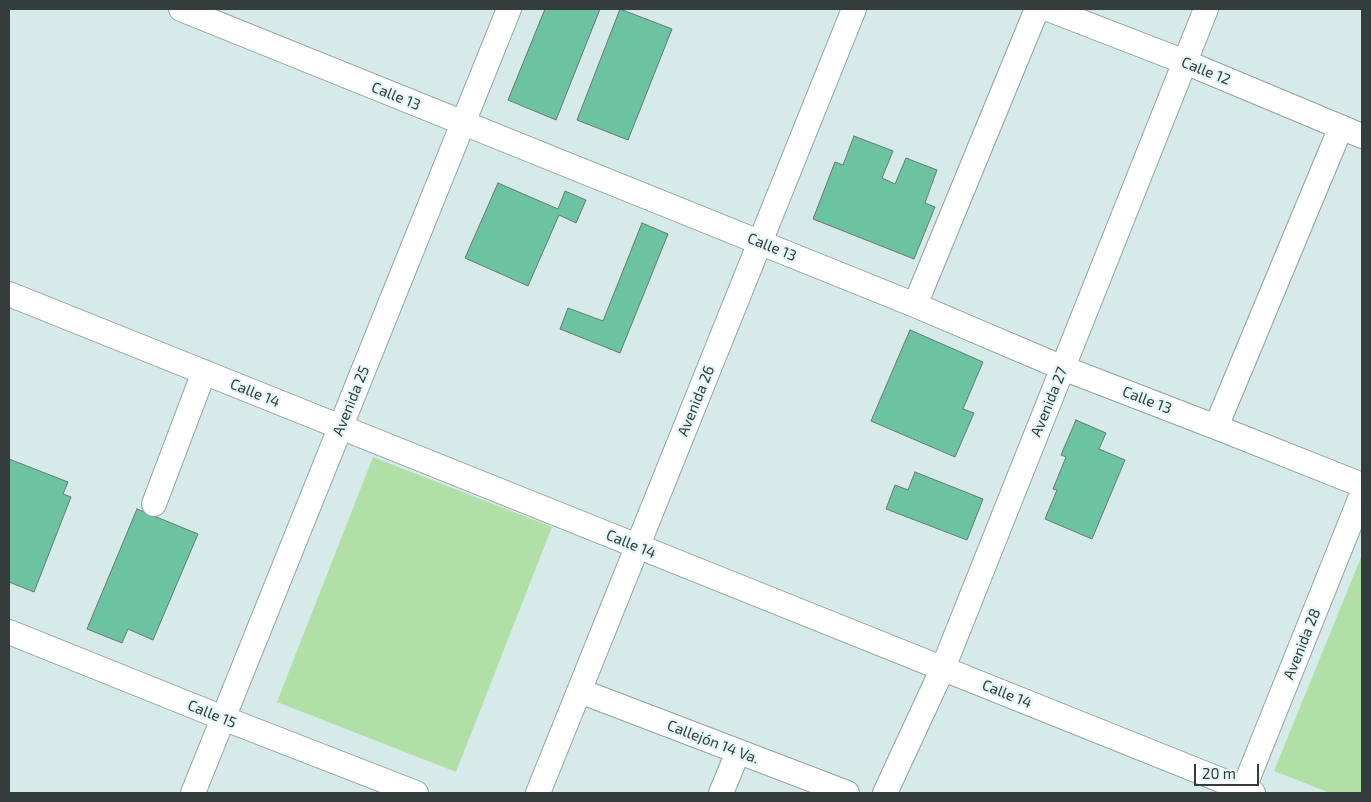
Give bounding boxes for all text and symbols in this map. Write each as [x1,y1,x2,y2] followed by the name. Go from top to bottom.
[1179,53,1233,89] street label: Calle 12
[369,78,423,114] street label: Calle 13
[745,229,799,265] street label: Calle 13
[329,363,373,439] street label: Avenida 25
[674,363,718,439] street label: Avenida 26
[1027,364,1071,440] street label: Avenida 27
[227,375,283,411] street label: Calle 14
[1120,382,1174,418] street label: Calle 13
[603,526,659,562] street label: Calle 14
[1280,606,1324,682] street label: Avenida 28
[979,676,1035,712] street label: Calle 14
[185,696,239,732] street label: Calle 15
[664,716,762,768] street label: Callejón 14 Va.
[1196,754,1261,786] scale bar
[1202,764,1236,782] text: 20 m

